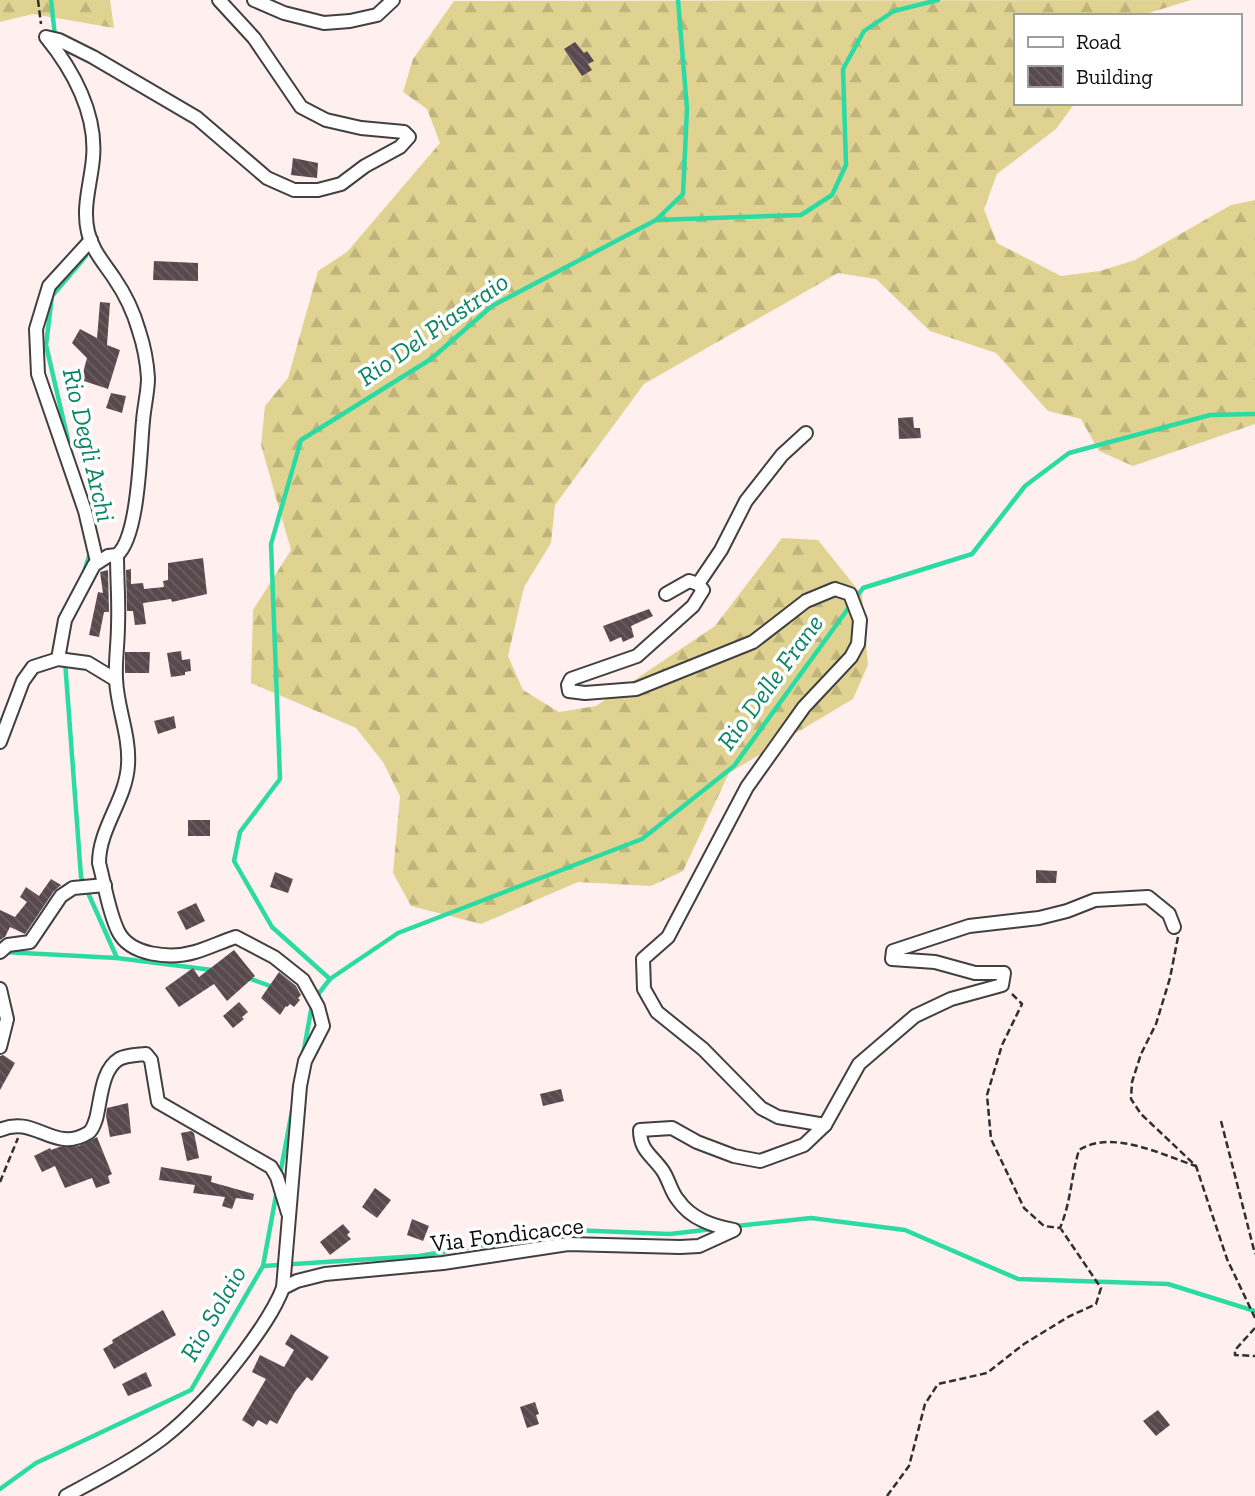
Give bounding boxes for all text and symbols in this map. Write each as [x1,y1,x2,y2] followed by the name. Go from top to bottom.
[1014,14,1241,105] legend
[1076,29,1122,54] text: Road
[1076,64,1153,89] text: Building
[351,265,515,393] water label: Rio Del Piastraio
[56,365,122,525] water label: Rio Degli Archi
[710,608,830,756] water label: Rio Delle Frane
[428,1210,585,1258] street label: Via Fondicacce
[173,1260,253,1366] water label: Rio Solaio

